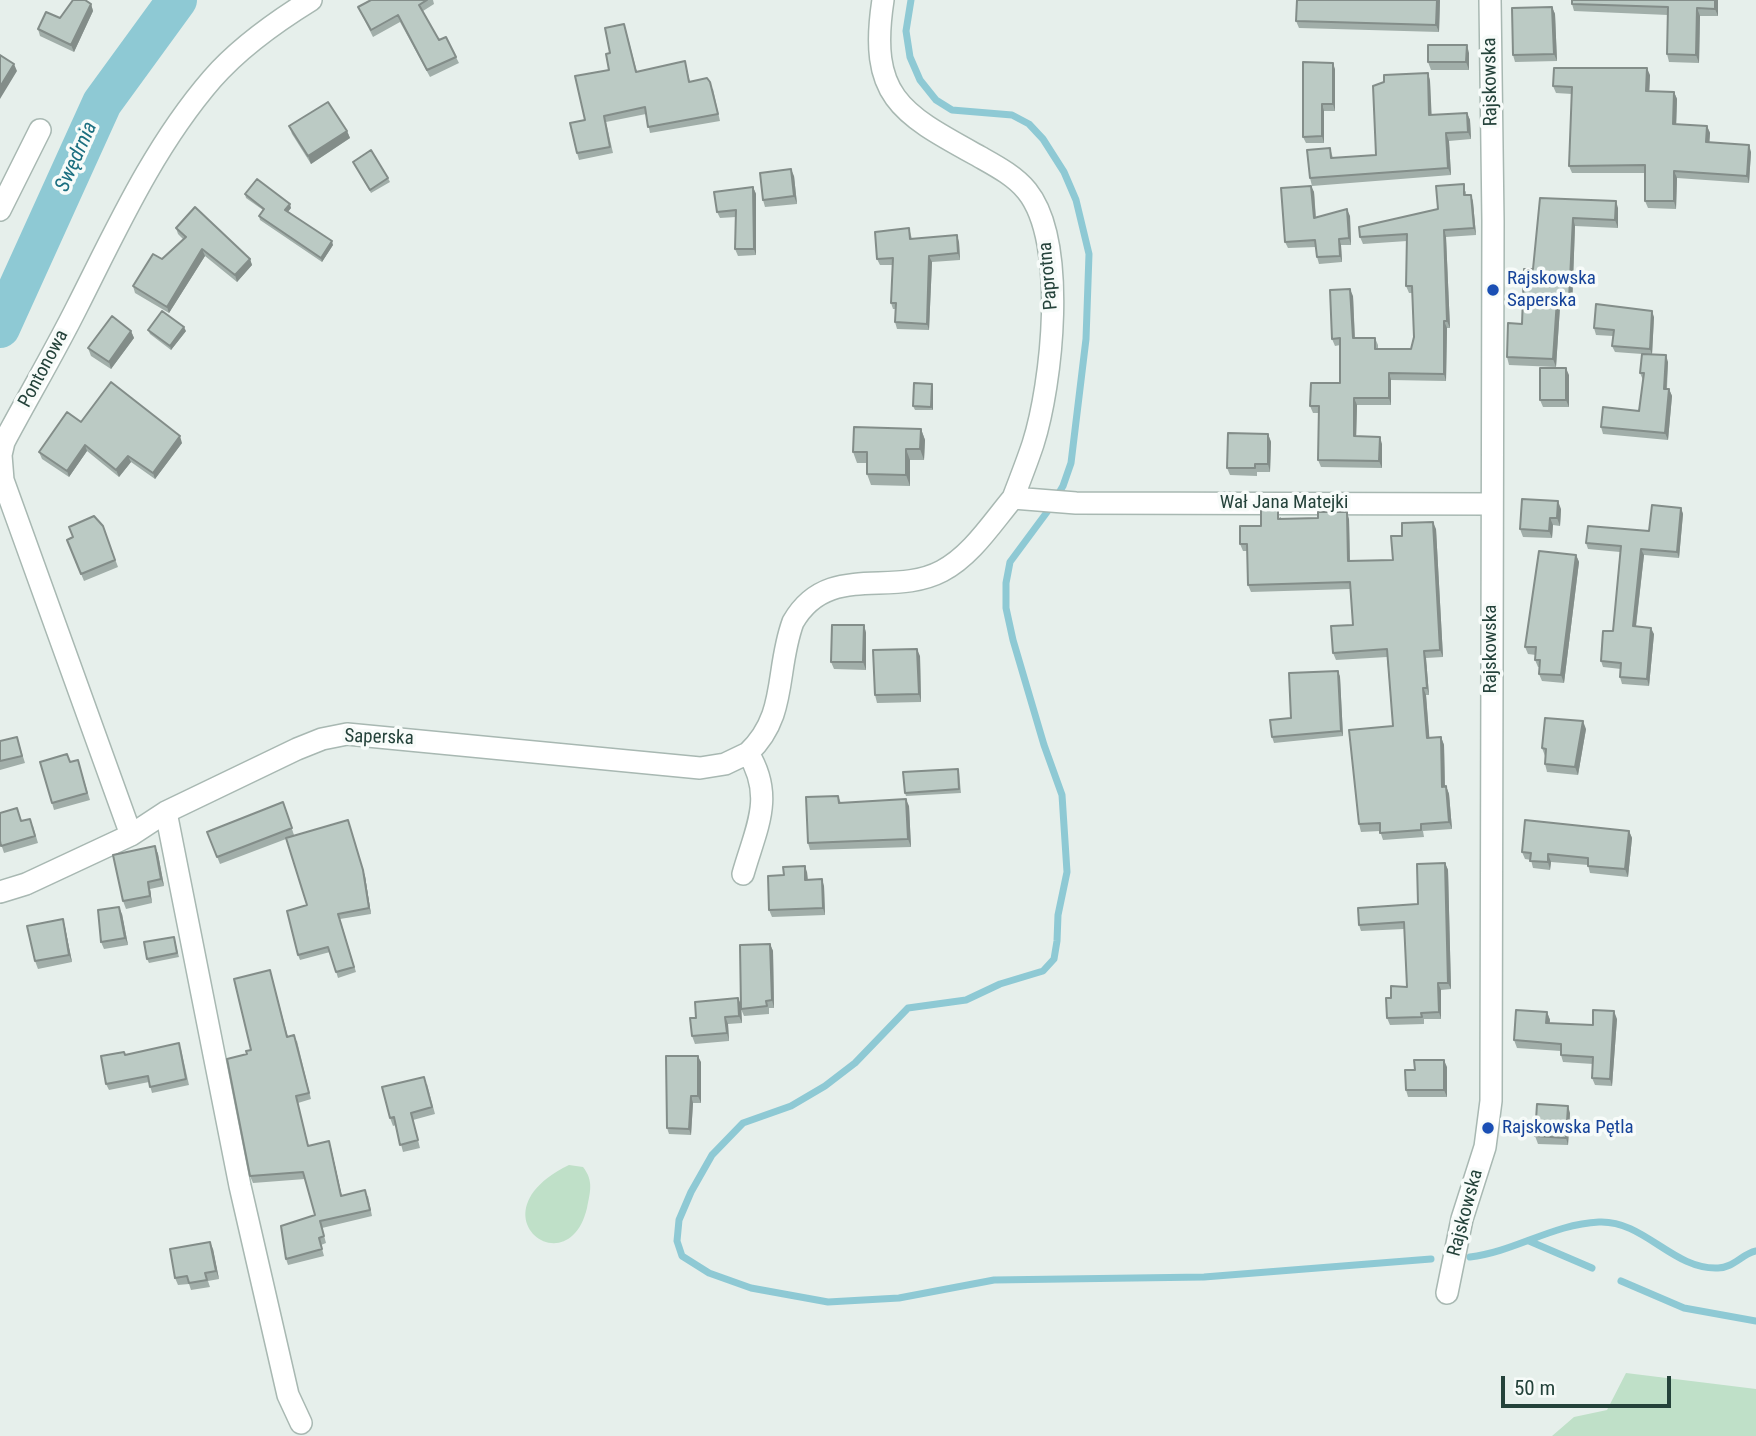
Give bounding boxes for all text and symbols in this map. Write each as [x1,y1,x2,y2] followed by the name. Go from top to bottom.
[1479,37,1503,127] street label: Rajskowska
[50,118,104,196] water label: Swędrnia
[1035,241,1063,311] street label: Paprotna
[1507,268,1596,312] place label: Rajskowska Saperska
[1485,282,1501,298] marker: Rajskowska Saperska
[14,326,74,412] street label: Pontonowa
[1220,492,1348,514] street label: Wał Jana Matejki
[1480,605,1502,693] street label: Rajskowska
[344,725,414,751] street label: Saperska
[1502,1117,1634,1139] place label: Rajskowska Pętla
[1480,1120,1496,1136] marker: Rajskowska Pętla
[1443,1167,1489,1259] street label: Rajskowska
[1504,1362,1674,1406] scale bar
[1514,1376,1555,1400] text: 50 m

